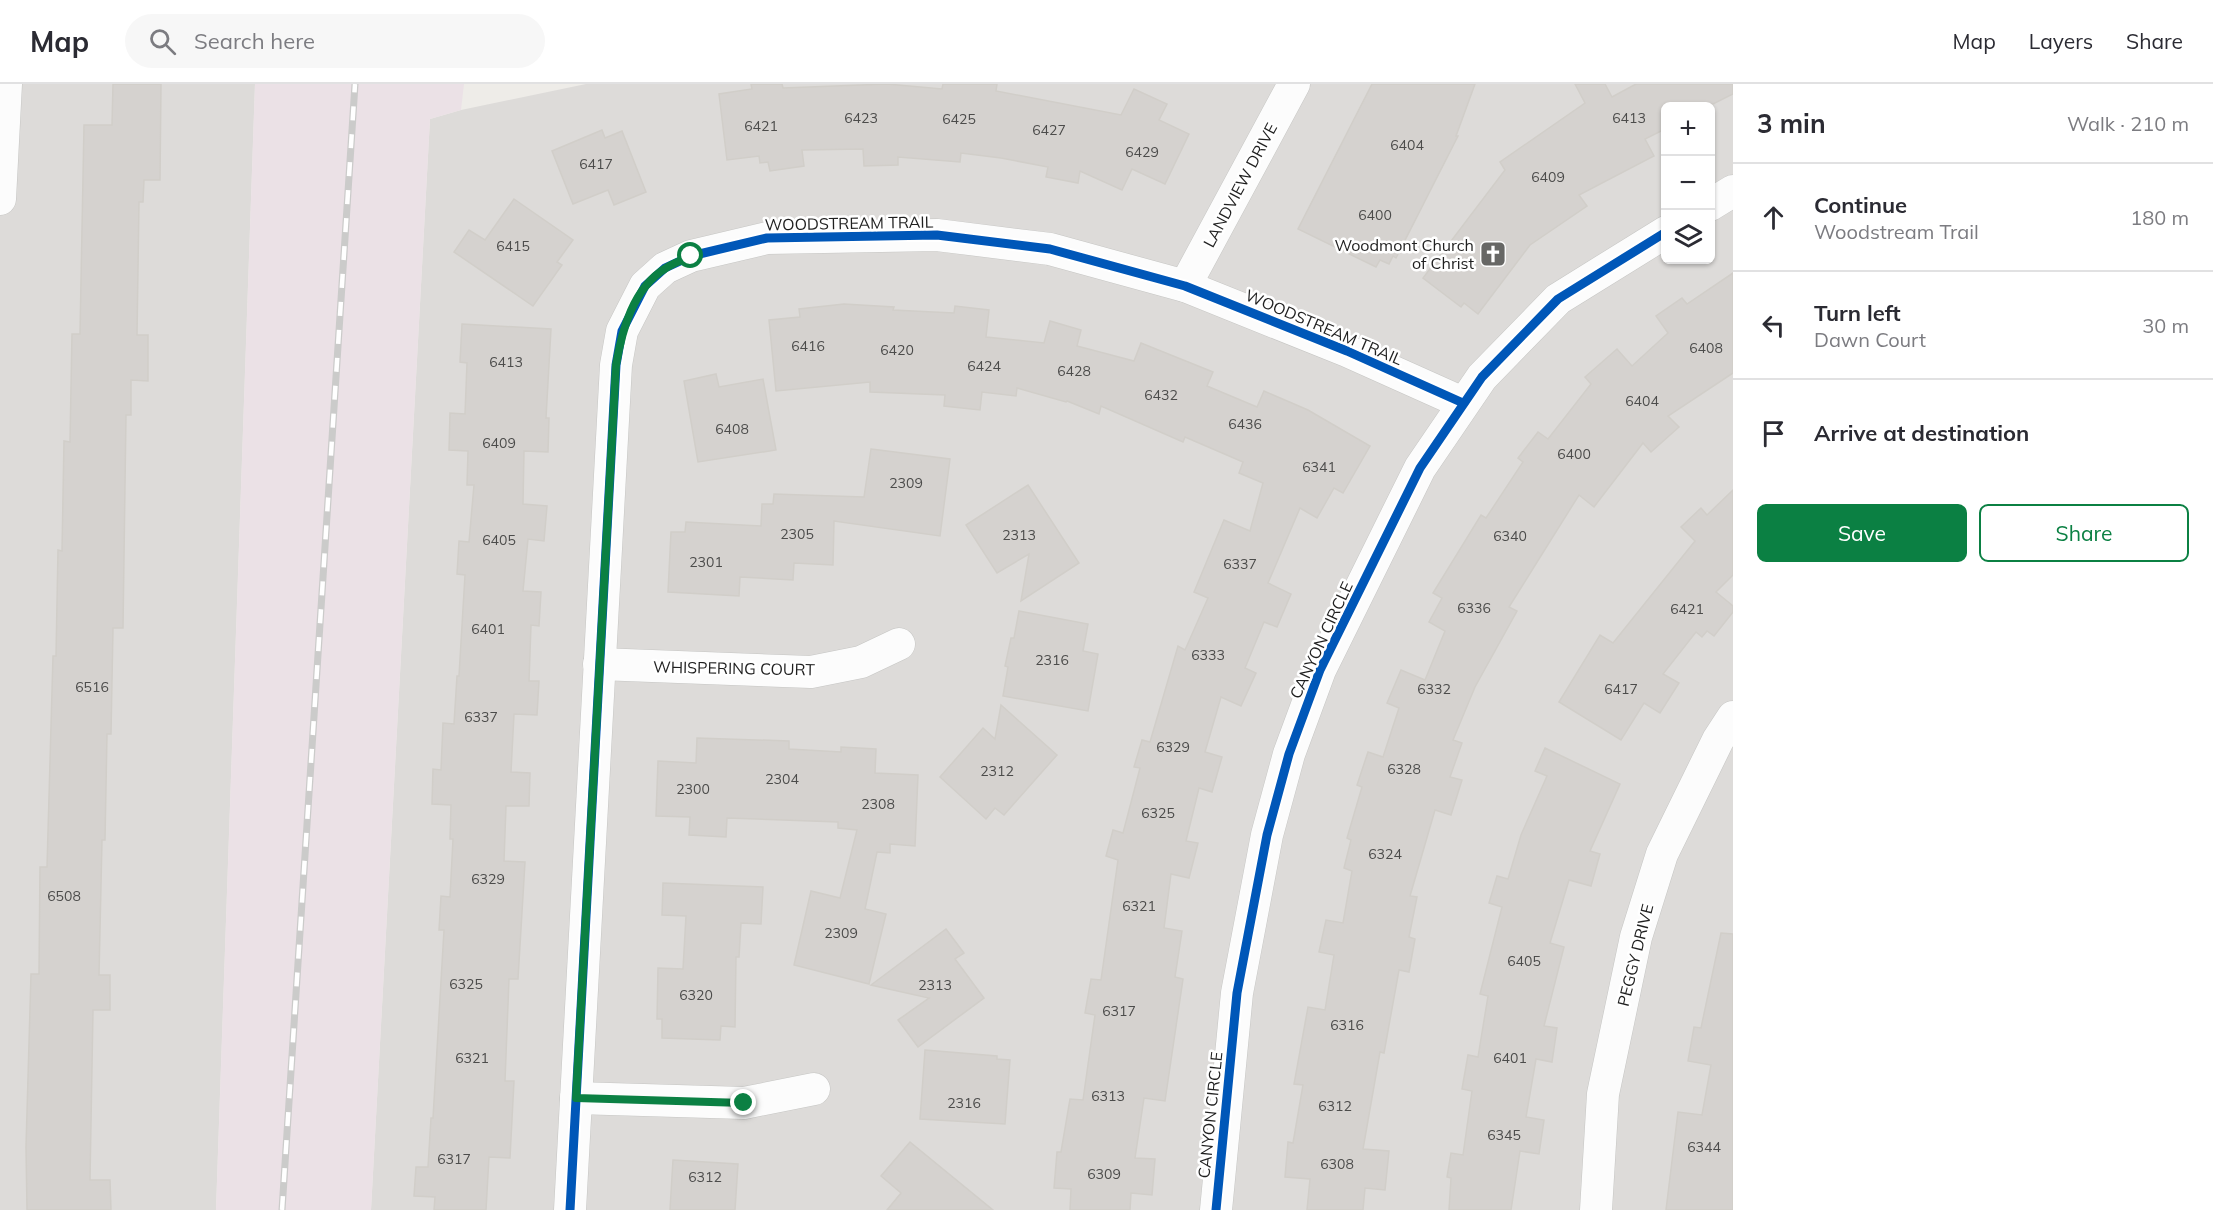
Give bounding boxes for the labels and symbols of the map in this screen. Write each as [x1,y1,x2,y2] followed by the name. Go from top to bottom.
[844,109,878,127] house number: 6423
[1612,109,1646,127] house number: 6413
[942,110,976,128] house number: 6425
[744,117,778,135] house number: 6421
[1199,119,1281,251] street label: LANDVIEW DRIVE
[1032,121,1066,139] house number: 6427
[1390,136,1424,154] house number: 6404
[1125,143,1159,161] house number: 6429
[579,155,613,173] house number: 6417
[1531,168,1565,186] house number: 6409
[1358,206,1392,224] house number: 6400
[764,212,934,234] street label: WOODSTREAM TRAIL
[1334,235,1474,273] place label: Woodmont Church of Christ
[496,237,530,255] house number: 6415
[1478,239,1508,269] church icon: Woodmont Church of Christ
[677,242,703,268] route start
[1242,285,1406,369] street label: WOODSTREAM TRAIL
[791,337,825,355] house number: 6416
[1689,339,1723,357] house number: 6408
[880,341,914,359] house number: 6420
[489,353,523,371] house number: 6413
[967,357,1001,375] house number: 6424
[1057,362,1091,380] house number: 6428
[1144,386,1178,404] house number: 6432
[1625,392,1659,410] house number: 6404
[1228,415,1262,433] house number: 6436
[715,420,749,438] house number: 6408
[482,434,516,452] house number: 6409
[1557,445,1591,463] house number: 6400
[1302,458,1336,476] house number: 6341
[889,474,923,492] house number: 2309
[780,525,814,543] house number: 2305
[1002,526,1036,544] house number: 2313
[1493,527,1527,545] house number: 6340
[482,531,516,549] house number: 6405
[689,553,723,571] house number: 2301
[1223,555,1257,573] house number: 6337
[1285,578,1357,702] street label: CANYON CIRCLE
[1457,599,1491,617] house number: 6336
[1670,600,1704,618] house number: 6421
[471,620,505,638] house number: 6401
[1191,646,1225,664] house number: 6333
[1035,651,1069,669] house number: 2316
[653,657,816,679] street label: WHISPERING COURT
[75,678,109,696] house number: 6516
[1417,680,1451,698] house number: 6332
[1604,680,1638,698] house number: 6417
[464,708,498,726] house number: 6337
[1156,738,1190,756] house number: 6329
[1387,760,1421,778] house number: 6328
[980,762,1014,780] house number: 2312
[765,770,799,788] house number: 2304
[676,780,710,798] house number: 2300
[861,795,895,813] house number: 2308
[1141,804,1175,822] house number: 6325
[1368,845,1402,863] house number: 6324
[471,870,505,888] house number: 6329
[47,887,81,905] house number: 6508
[1122,897,1156,915] house number: 6321
[1613,902,1657,1008] street label: PEGGY DRIVE
[824,924,858,942] house number: 2309
[1507,952,1541,970] house number: 6405
[449,975,483,993] house number: 6325
[918,976,952,994] house number: 2313
[679,986,713,1004] house number: 6320
[1102,1002,1136,1020] house number: 6317
[1330,1016,1364,1034] house number: 6316
[455,1049,489,1067] house number: 6321
[1493,1049,1527,1067] house number: 6401
[1193,1051,1227,1179] street label: CANYON CIRCLE
[1091,1087,1125,1105] house number: 6313
[730,1089,756,1115] route end
[947,1094,981,1112] house number: 2316
[1318,1097,1352,1115] house number: 6312
[1487,1126,1521,1144] house number: 6345
[1687,1138,1721,1156] house number: 6344
[437,1150,471,1168] house number: 6317
[1320,1155,1354,1173] house number: 6308
[1087,1165,1121,1183] house number: 6309
[688,1168,722,1186] house number: 6312

